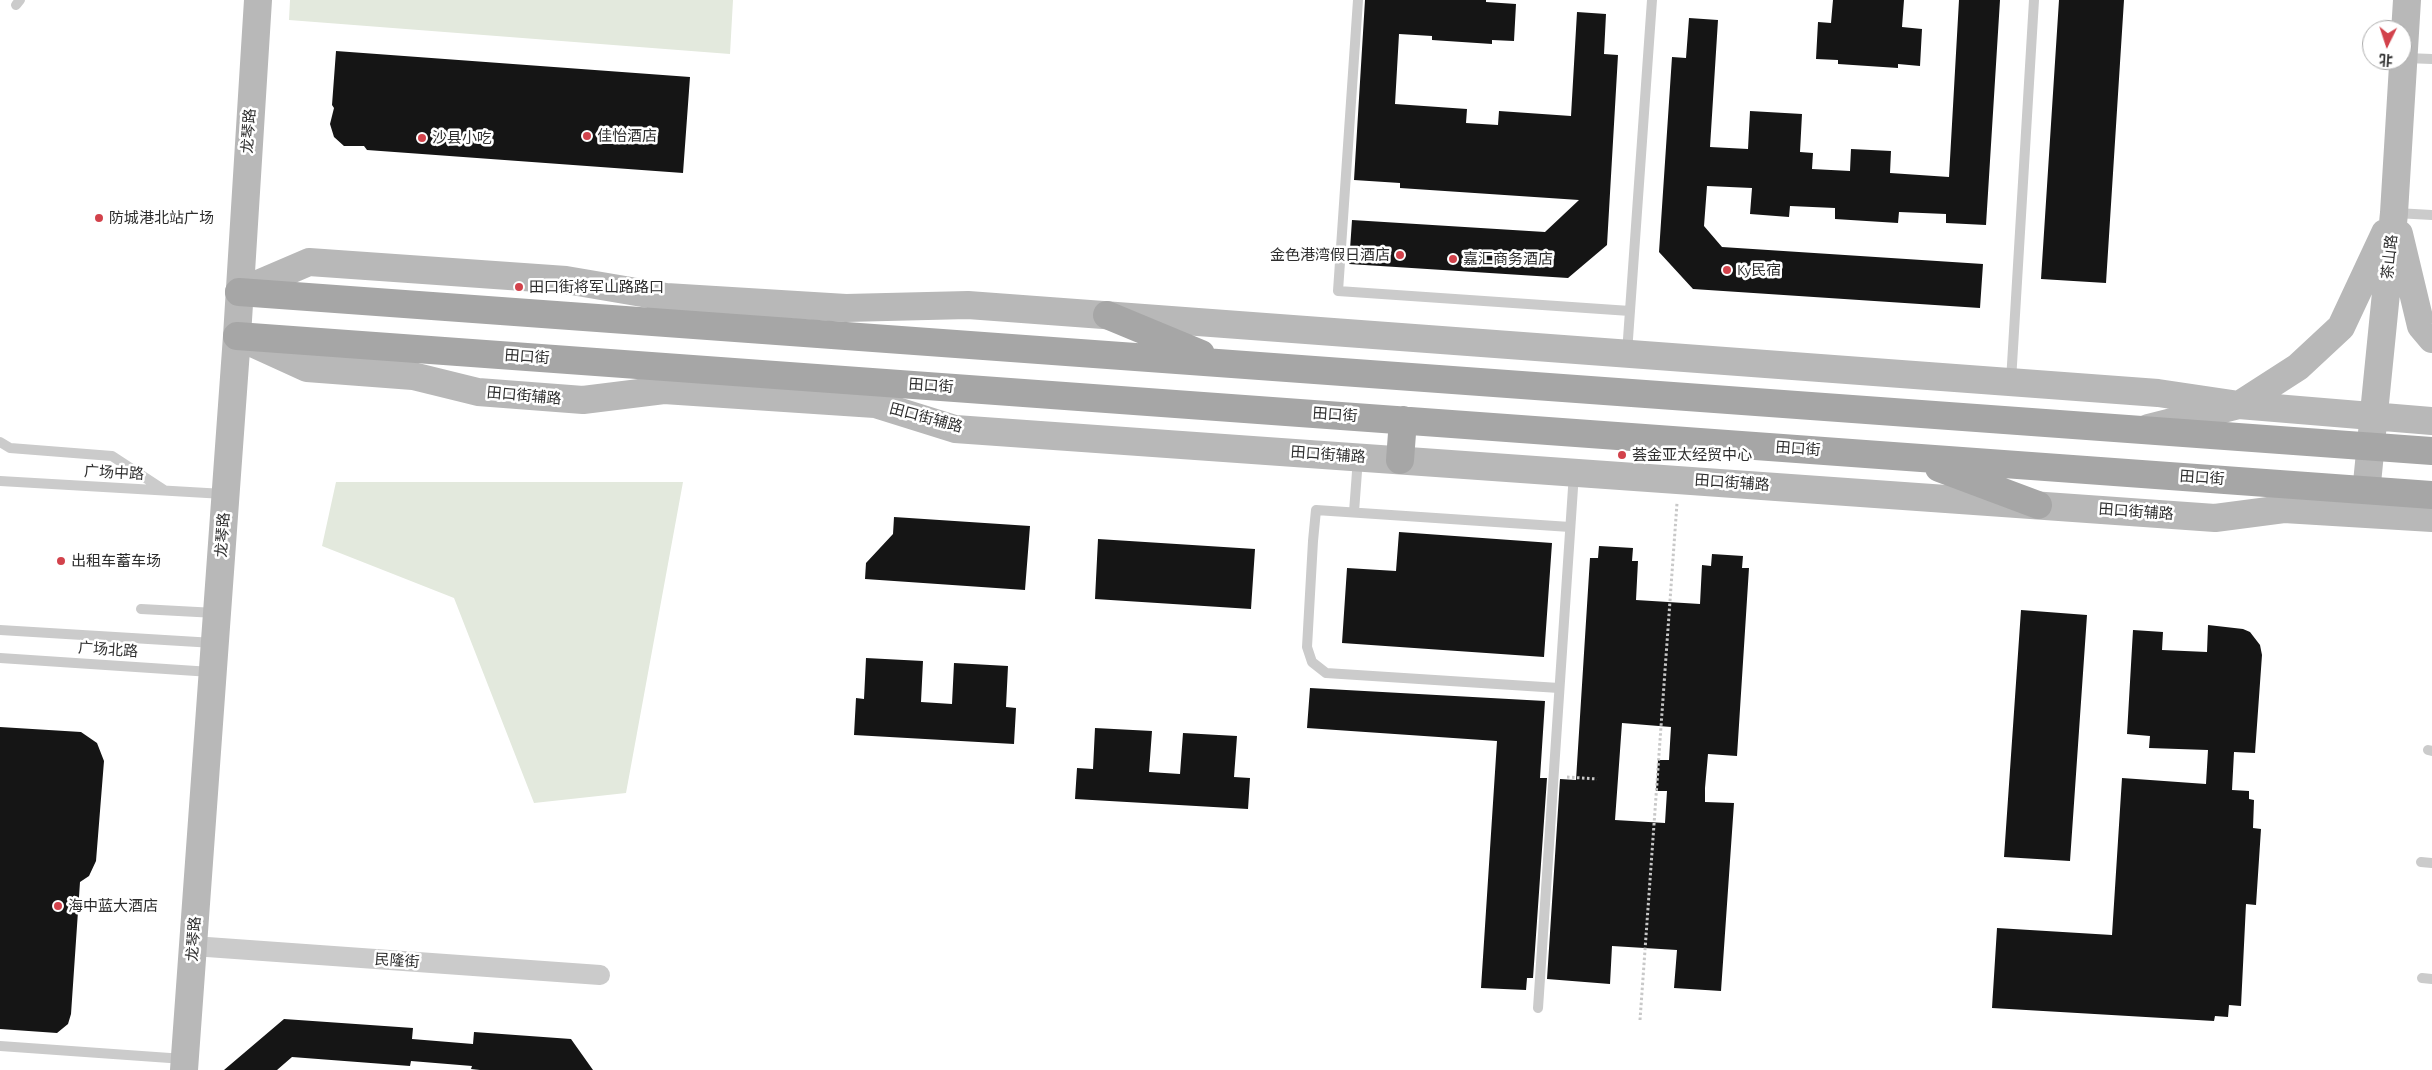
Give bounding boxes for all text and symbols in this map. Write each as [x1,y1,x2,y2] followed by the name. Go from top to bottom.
[2362,20,2412,70] north arrow
[2379,51,2393,66] text: 北
[238,108,260,154] street label: 龙琴路
[597,127,657,145] place label: 佳怡酒店
[432,129,492,147] place label: 沙县小吃
[581,130,593,142] marker: 佳怡酒店
[416,132,428,144] marker: 沙县小吃
[109,209,214,227] place label: 防城港北站广场
[93,212,105,224] marker: 防城港北站广场
[2379,234,2401,280] street label: 茶山路
[1270,246,1390,264] place label: 金色港湾假日酒店
[1394,249,1406,261] marker: 金色港湾假日酒店
[1463,250,1553,268] place label: 嘉汇商务酒店
[1447,253,1459,265] marker: 嘉汇商务酒店
[1737,261,1781,279] place label: Ky民宿
[1721,264,1733,276] marker: Ky民宿
[529,278,664,296] place label: 田口街将军山路路口
[513,281,525,293] marker: 田口街将军山路路口
[504,346,550,368] street label: 田口街
[908,375,954,397] street label: 田口街
[486,384,562,408] street label: 田口街辅路
[887,400,965,436] street label: 田口街辅路
[1312,404,1358,426] street label: 田口街
[1775,438,1821,460] street label: 田口街
[1290,443,1366,467] street label: 田口街辅路
[1632,446,1752,464] place label: 荟金亚太经贸中心
[1616,449,1628,461] marker: 荟金亚太经贸中心
[84,462,144,484] street label: 广场中路
[2179,467,2225,489] street label: 田口街
[1694,471,1770,495] street label: 田口街辅路
[2098,500,2174,524] street label: 田口街辅路
[212,512,234,558] street label: 龙琴路
[71,552,161,570] place label: 出租车蓄车场
[55,555,67,567] marker: 出租车蓄车场
[77,639,139,661] street label: 广场北路
[68,897,158,915] place label: 海中蓝大酒店
[52,900,64,912] marker: 海中蓝大酒店
[183,916,205,962] street label: 龙琴路
[374,950,420,972] street label: 民隆街

